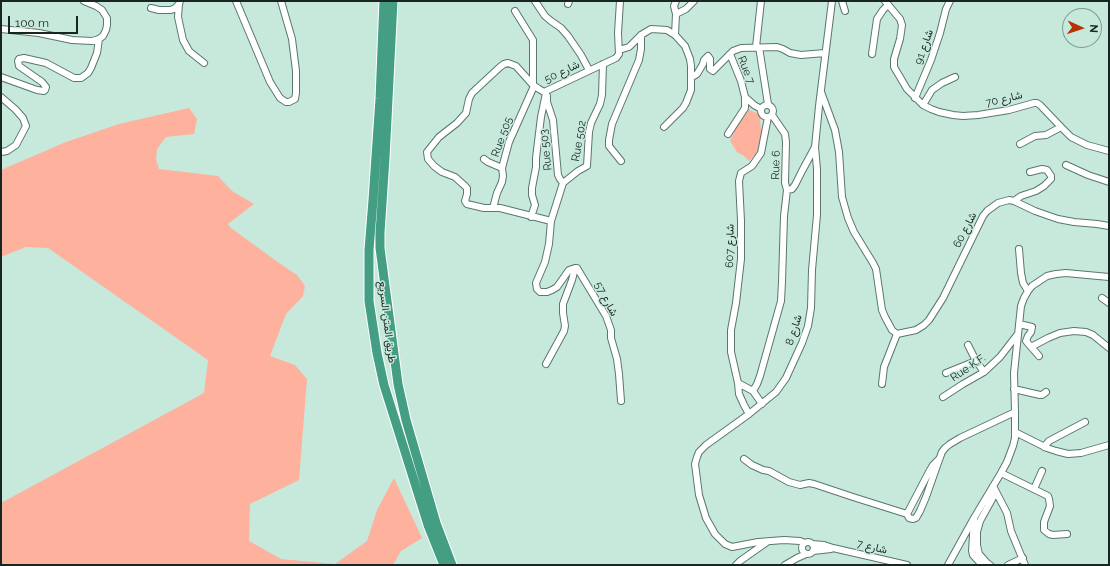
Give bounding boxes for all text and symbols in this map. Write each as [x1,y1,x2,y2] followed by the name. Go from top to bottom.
[10,8,80,34] scale bar
[1062,8,1102,48] north arrow
[15,16,49,30] text: 100 m
[1087,24,1100,33] text: N
[912,28,936,66] street label: شارع 91
[735,54,757,86] street label: Rue 7
[542,58,582,86] street label: شارع 50
[984,88,1024,110] street label: شارع 70
[489,115,515,159] street label: Rue 505
[569,119,589,163] street label: Rue 502
[537,129,555,171] street label: Rue 503
[769,150,783,180] street label: Rue 6
[950,210,980,250] street label: شارع 60
[723,224,737,268] street label: شارع 607
[375,280,399,364] street label: طريق المتن السريع
[592,280,620,318] street label: شارع 57
[783,313,805,347] street label: شارع 8
[948,351,988,385] street label: Rue K.F.
[856,537,888,557] street label: شارع 7

